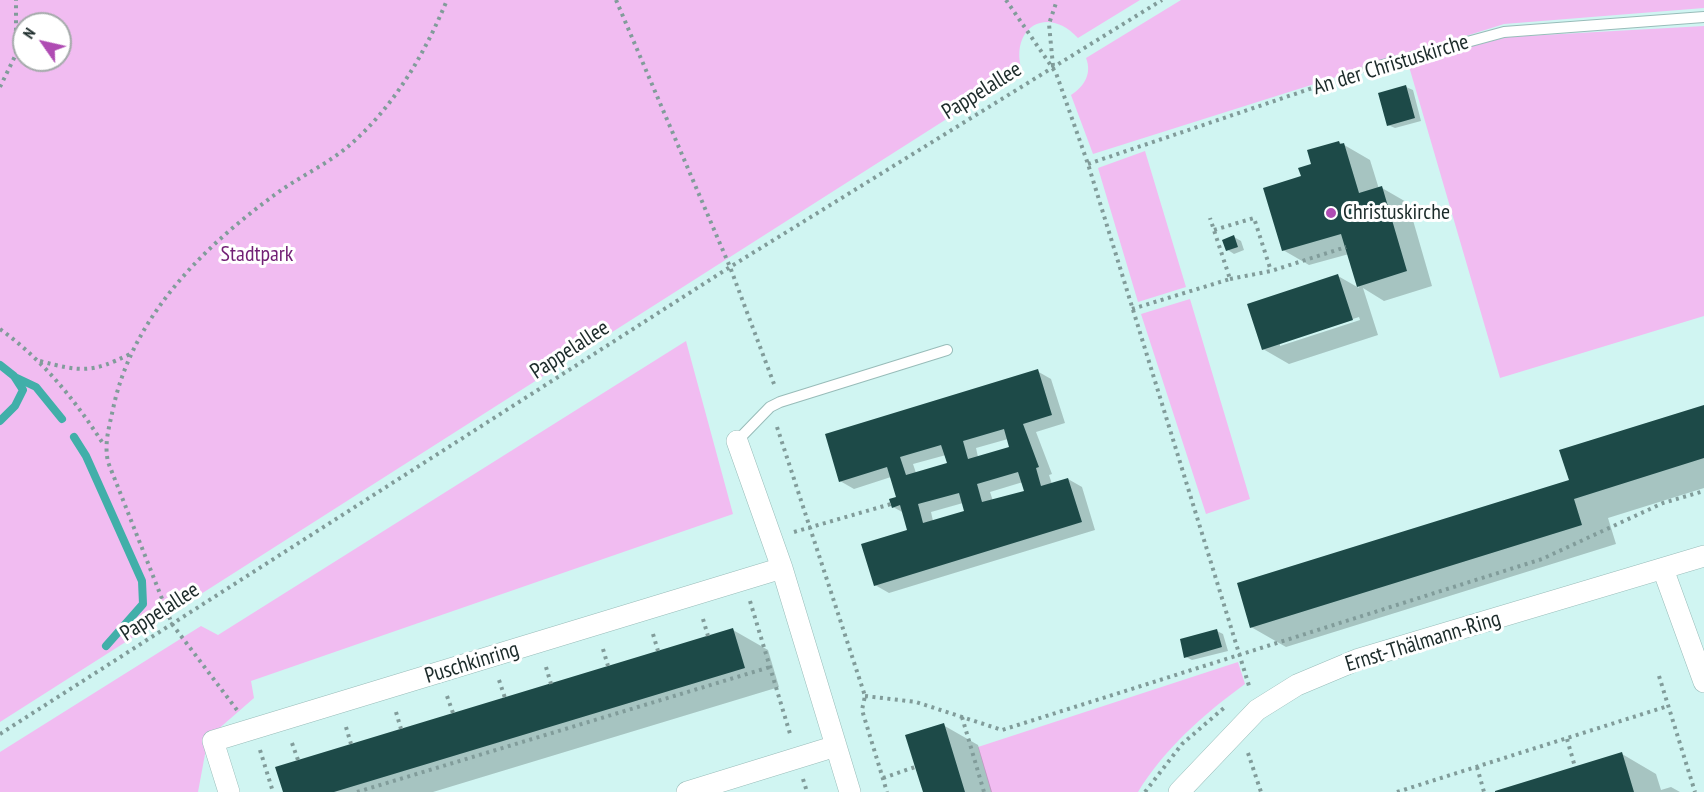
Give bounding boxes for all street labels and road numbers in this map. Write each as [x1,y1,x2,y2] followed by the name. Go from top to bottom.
[1310,29,1472,101] street label: An der Christuskirche
[937,56,1027,126] street label: Pappelallee
[526,315,614,385] street label: Pappelallee
[116,577,204,647] street label: Pappelallee
[1342,606,1504,678] street label: Ernst-Thälmann-Ring
[422,636,522,690] street label: Puschkinring

